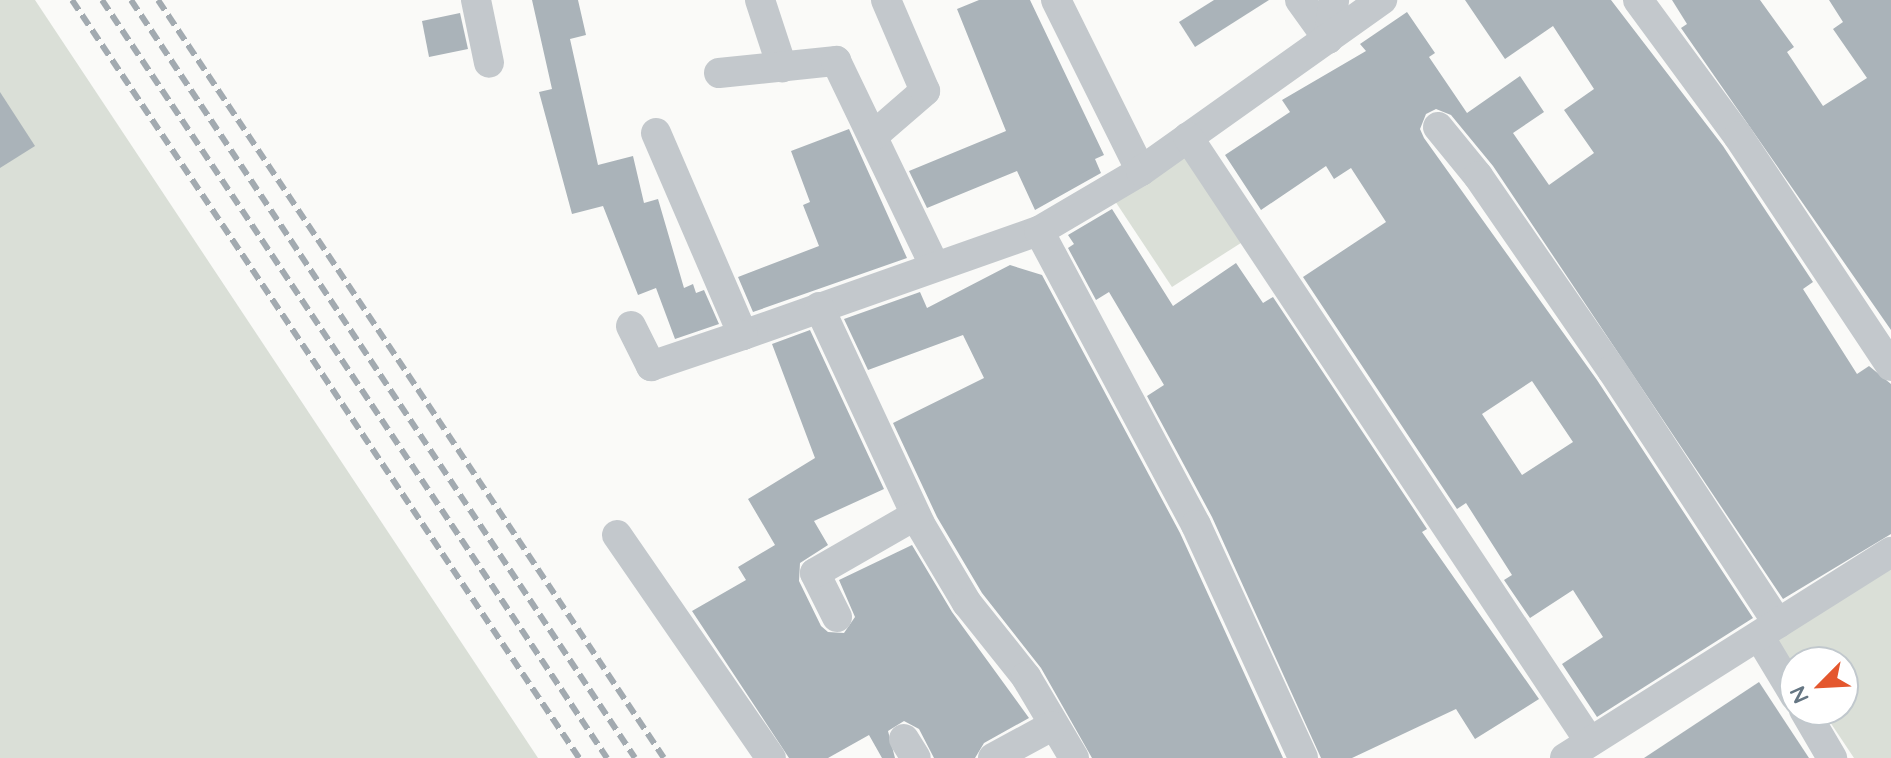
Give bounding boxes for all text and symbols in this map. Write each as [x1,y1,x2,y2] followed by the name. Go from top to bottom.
[1779,646,1859,726] north arrow
[1783,682,1815,708] text: N

